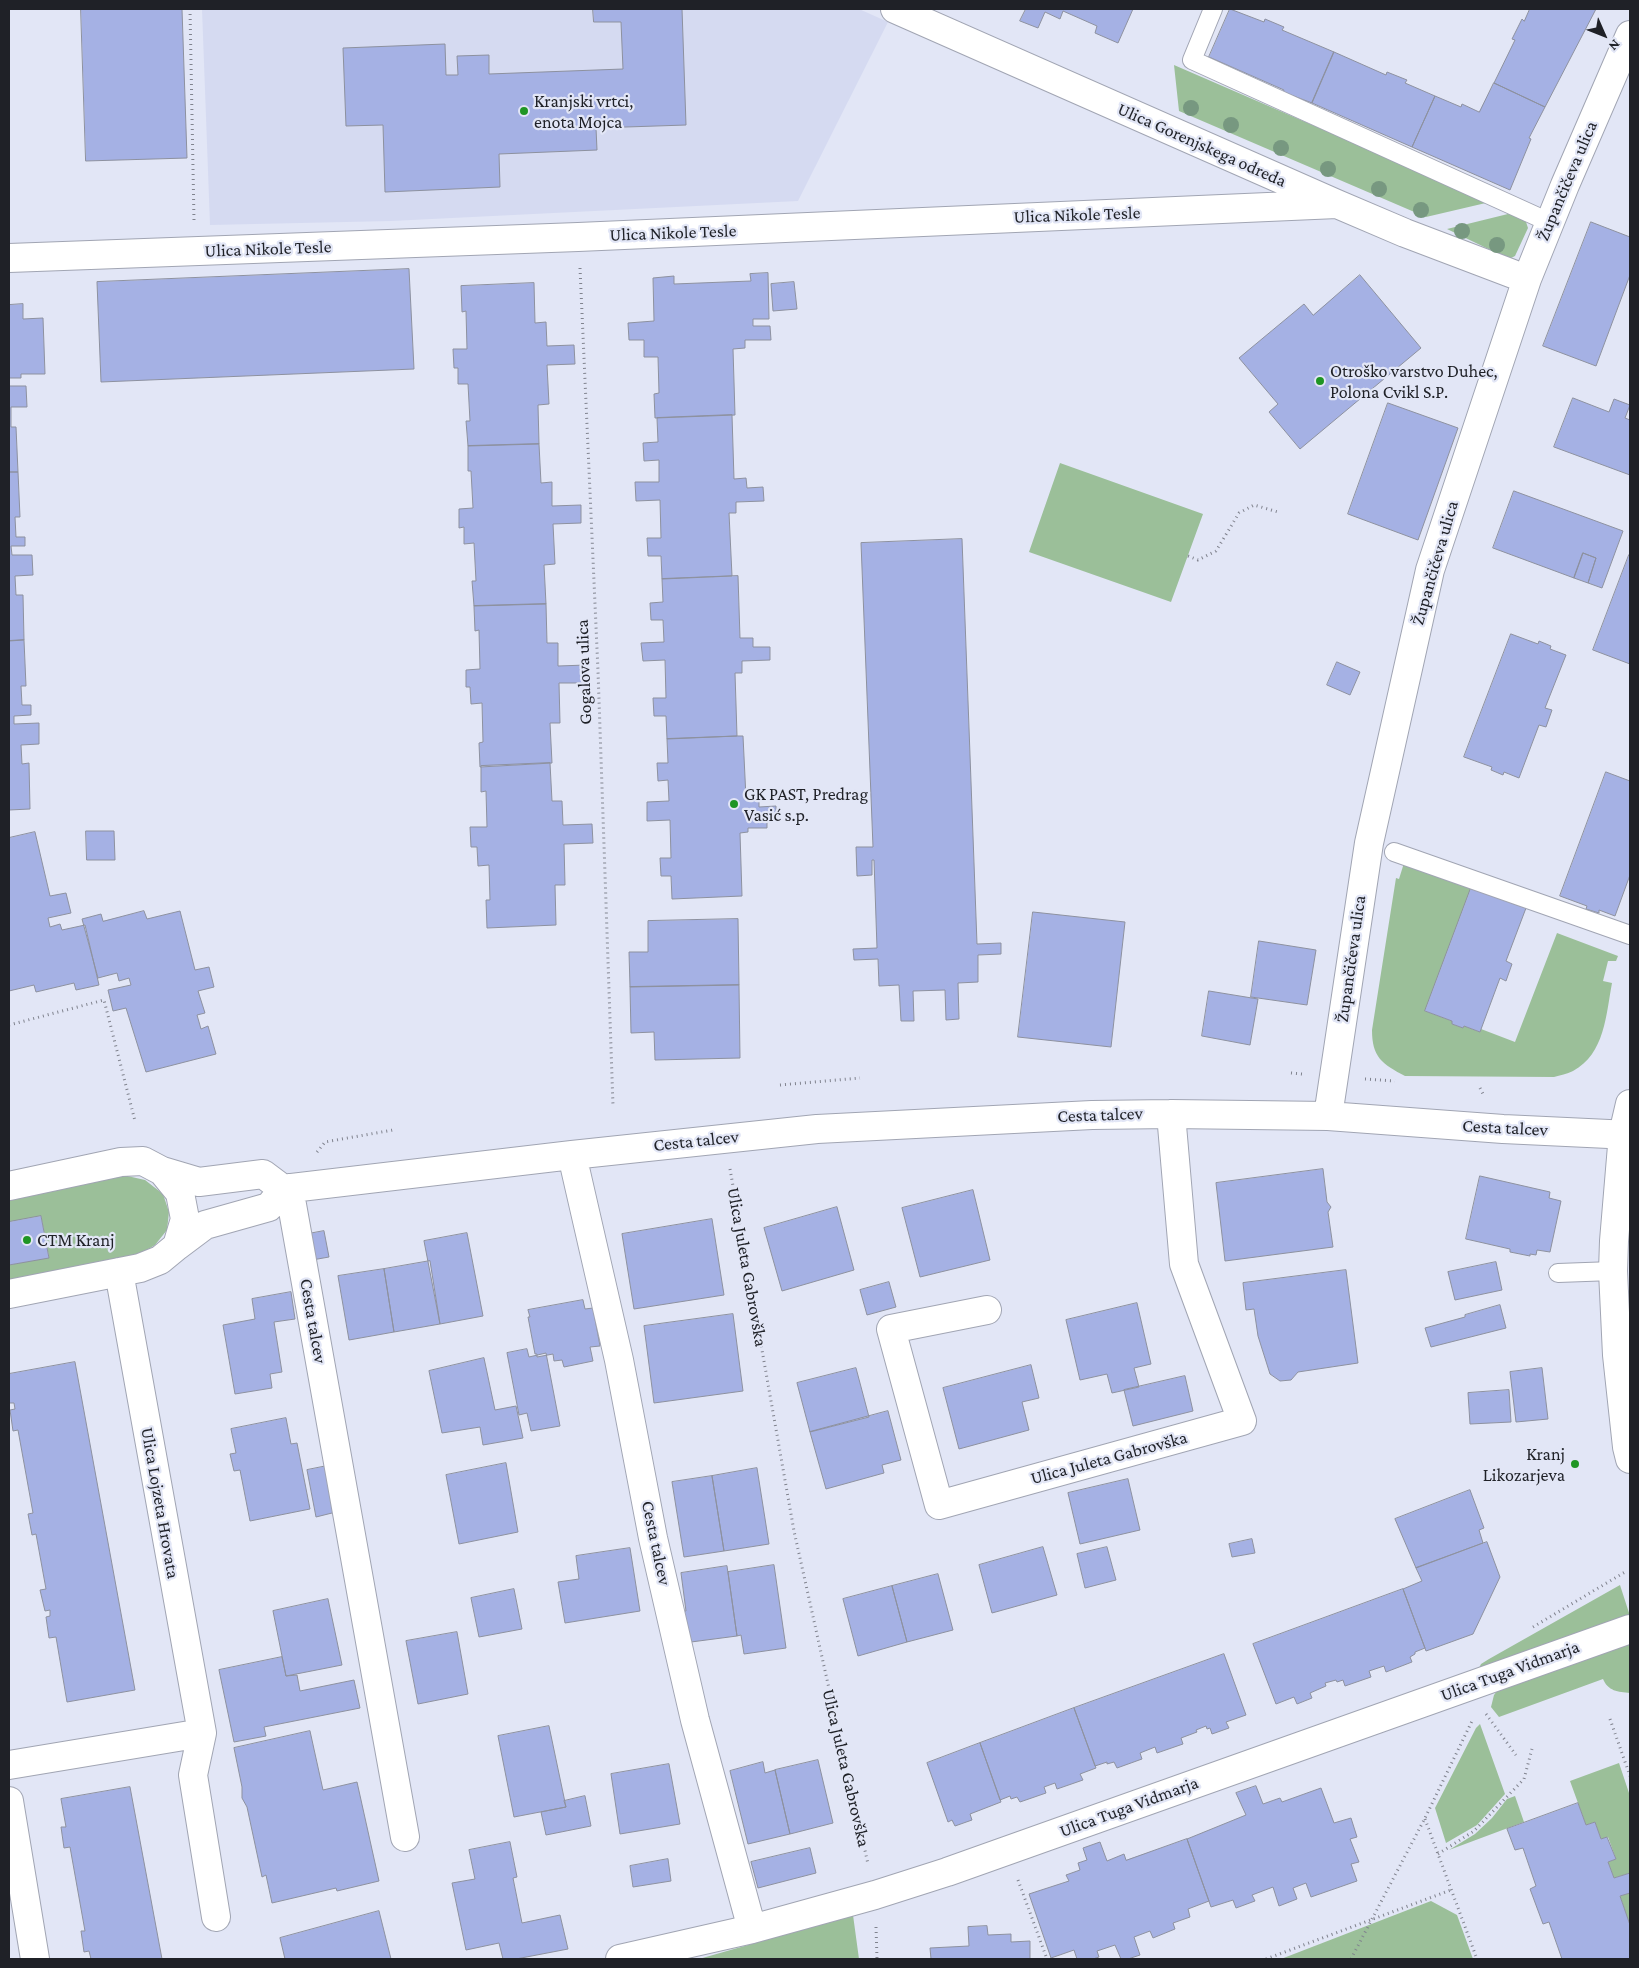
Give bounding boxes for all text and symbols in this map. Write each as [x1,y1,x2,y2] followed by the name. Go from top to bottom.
[1579,10,1629,60] north arrow
[1606,36,1624,54] text: N
[534,90,633,132] place label: Kranjski vrtci, enota Mojca
[1114,98,1290,192] street label: Ulica Gorenjskega odreda
[518,105,530,117] marker: Kranjski vrtci, enota Mojca
[1532,118,1602,244] street label: Župančičeva ulica
[1013,202,1141,228] street label: Ulica Nikole Tesle
[609,220,737,246] street label: Ulica Nikole Tesle
[204,236,332,262] street label: Ulica Nikole Tesle
[1330,360,1498,402] place label: Otroško varstvo Duhec, Polona Cvikl S.P.
[1314,375,1326,387] marker: Otroško varstvo Duhec, Polona Cvikl S.P.
[1407,498,1463,628] street label: Župančičeva ulica
[571,619,597,725] street label: Gogalova ulica
[744,783,868,826] place label: GK PAST, Predrag Vasić s.p.
[728,798,740,810] marker: GK PAST, Predrag Vasić s.p.
[1331,894,1371,1024] street label: Župančičeva ulica
[1057,1103,1143,1127] street label: Cesta talcev
[1462,1115,1548,1141] street label: Cesta talcev
[652,1126,740,1156] street label: Cesta talcev
[722,1186,772,1348] street label: Ulica Juleta Gabrovška
[37,1229,115,1251] place label: CTM Kranj
[21,1234,33,1246] marker: CTM Kranj
[295,1277,331,1365] street label: Cesta talcev
[136,1426,184,1580] street label: Ulica Lojzeta Hrovata
[1028,1427,1190,1489] street label: Ulica Juleta Gabrovška
[1483,1443,1565,1486] place label: Kranj Likozarjeva
[1569,1458,1581,1470] marker: Kranj Likozarjeva
[637,1499,675,1587] street label: Cesta talcev
[1438,1636,1582,1706] street label: Ulica Tuga Vidmarja
[817,1687,875,1849] street label: Ulica Juleta Gabrovška
[1057,1772,1201,1842] street label: Ulica Tuga Vidmarja

